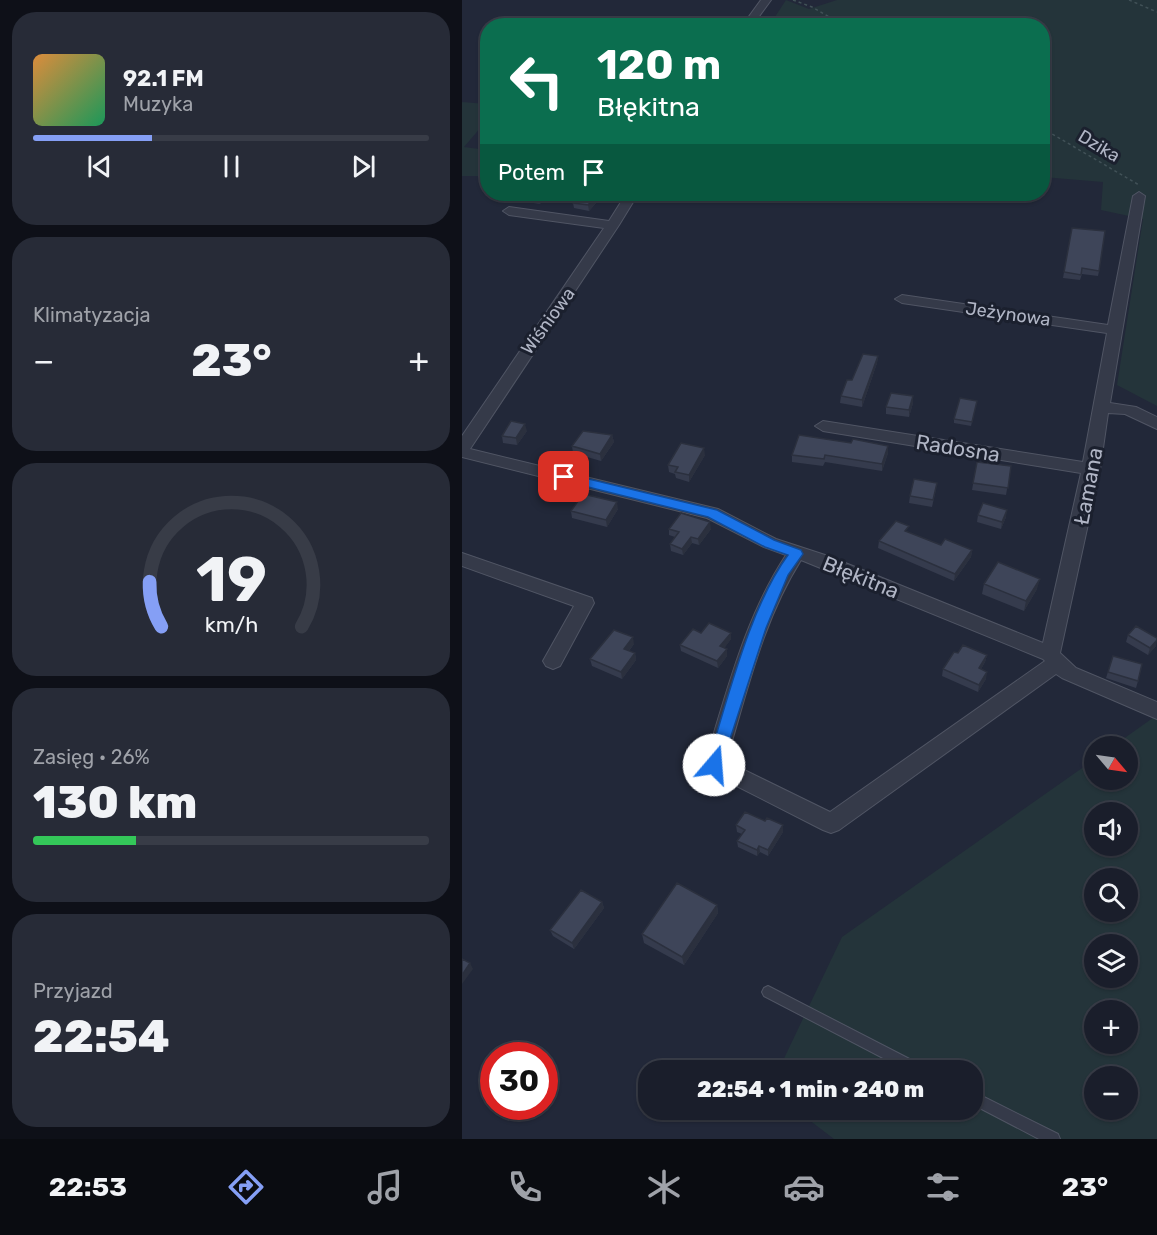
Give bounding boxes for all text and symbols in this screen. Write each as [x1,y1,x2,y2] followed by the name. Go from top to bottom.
[597,40,721,90] text: 120 m
[498,42,576,120] icon: left
[123,65,204,92] text: 92.1 FM
[597,91,700,123] text: Błękitna
[123,92,193,116] text: Muzyka
[1074,125,1124,167] street label: Dzika
[83,150,116,183] icon: previous
[215,150,248,183] icon: pause
[347,150,380,183] icon: next
[577,156,610,189] icon: arrive
[498,159,565,186] text: Potem
[516,283,580,359] street label: Wiśniowa
[964,297,1052,331] street label: Jeżynowa
[33,303,151,327] text: Klimatyzacja
[191,334,272,387] text: 23°
[33,341,54,380] text: −
[408,341,429,380] text: +
[914,429,1002,467] street label: Radosna
[1068,445,1108,527] street label: Łamana
[538,451,589,502] pin
[547,460,580,493] icon: arrive
[195,543,267,617] text: 19
[819,550,903,604] street label: Błękitna
[204,612,258,637] text: km/h
[682,733,746,797] position arrow
[1084,736,1138,790] north arrow
[1084,736,1138,1120] map controls
[33,745,150,769] text: Zasięg · 26%
[33,776,197,829] text: 130 km
[1084,802,1138,856] button: sound
[1084,868,1138,922] button: search
[1084,934,1138,988] button: layers
[33,979,113,1003] text: Przyjazd
[1084,1000,1138,1054] button: +
[33,1010,170,1063] text: 22:54
[480,1042,558,1120] speed limit sign: 30
[1084,1066,1138,1120] button: −
[697,1076,924,1103] text: 22:54 · 1 min · 240 m
[225,1166,267,1208] icon: directions
[364,1166,406,1208] icon: music
[504,1166,546,1208] icon: phone
[643,1166,685,1208] icon: climate
[783,1166,825,1208] icon: car
[922,1166,964,1208] icon: filters
[49,1171,127,1203] text: 22:53
[1062,1171,1108,1203] text: 23°

